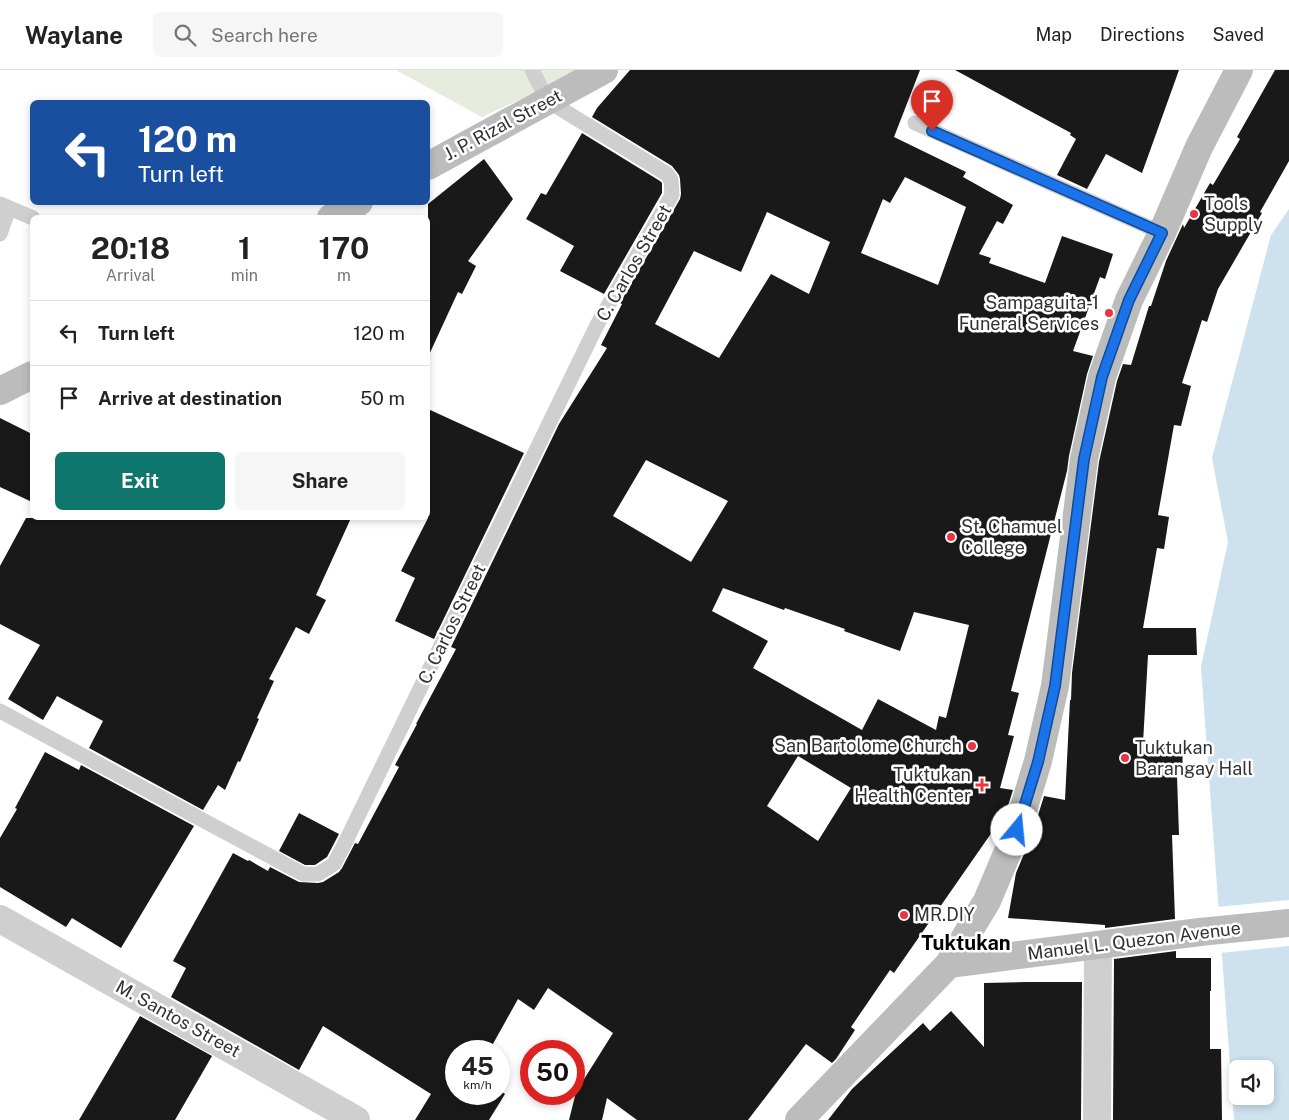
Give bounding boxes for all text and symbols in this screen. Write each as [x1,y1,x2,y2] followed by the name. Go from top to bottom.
[153,12,503,57] search box
[25,21,123,49] text: Waylane
[171,21,199,49] icon: search
[211,24,318,46] text: Search here
[1035,24,1072,45] text: Map
[1100,24,1185,45] text: Directions
[1213,24,1264,45] text: Saved
[911,80,953,131] pin
[440,85,565,164] street label: J. P. Rizal Street
[918,87,946,115] icon: arrive
[138,119,237,160] text: 120 m
[55,120,120,185] icon: left
[138,161,224,187] text: Turn left
[1204,193,1263,235] place label: Tools Supply
[592,201,675,325] street label: C. Carlos Street
[1188,208,1200,220] marker: Tools Supply
[91,230,170,266] text: 20:18
[238,230,251,266] text: 1
[319,230,369,266] text: 170
[106,266,155,285] text: Arrival
[231,266,258,285] text: min
[337,266,351,285] text: m
[959,292,1099,334] place label: Sampaguita-1 Funeral Services
[1103,307,1115,319] marker: Sampaguita-1 Funeral Services
[55,319,83,347] icon: left
[98,322,175,344] text: Turn left
[353,322,405,344] text: 120 m
[55,384,83,412] icon: arrive
[98,387,282,409] text: Arrive at destination
[360,387,405,409] text: 50 m
[55,452,225,510] button: Exit
[235,452,405,510] button: Share
[961,516,1062,558] place label: St. Chamuel College
[945,531,957,543] marker: St. Chamuel College
[413,560,490,687] street label: C. Carlos Street
[774,735,962,756] place label: San Bartolome Church
[1135,737,1253,779] place label: Tuktukan Barangay Hall
[966,740,978,752] marker: San Bartolome Church
[1119,752,1131,764] marker: Tuktukan Barangay Hall
[854,764,971,806] place label: Tuktukan Health Center
[975,778,989,792] marker: Tuktukan Health Center
[990,803,1042,855] position arrow
[914,904,975,925] place label: MR.DIY
[898,909,910,921] marker: MR.DIY
[1026,917,1242,964] street label: Manuel L. Quezon Avenue
[921,931,1011,955] district label: Tuktukan
[112,976,244,1061] street label: M. Santos Street
[520,1040,585,1105] speed limit sign: 50
[461,1051,494,1081] text: 45
[1229,1060,1274,1105] map controls
[1229,1060,1274,1105] button: sound
[463,1078,492,1092] text: km/h

